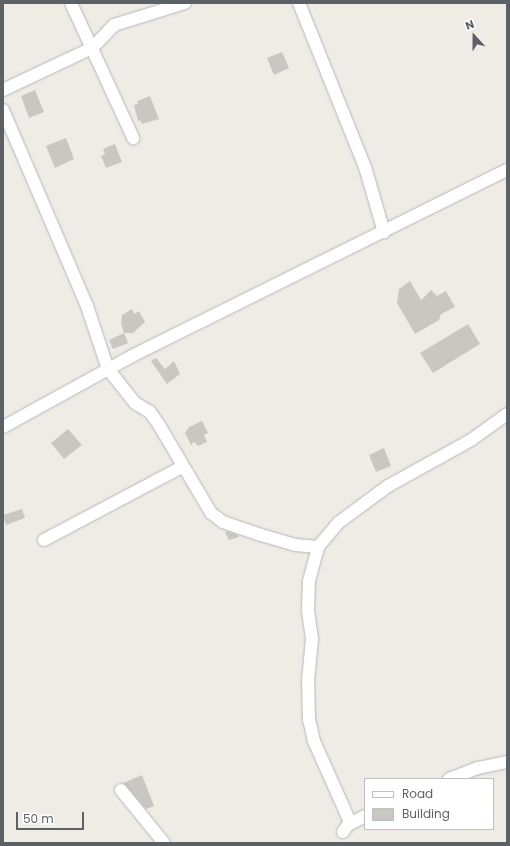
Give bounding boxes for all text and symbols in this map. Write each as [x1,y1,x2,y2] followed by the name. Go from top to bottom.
[454,16,494,56] north arrow
[463,16,476,34] text: N
[364,778,494,830] legend
[402,785,433,802] text: Road
[18,804,86,830] scale bar
[402,805,450,822] text: Building
[23,810,54,827] text: 50 m

